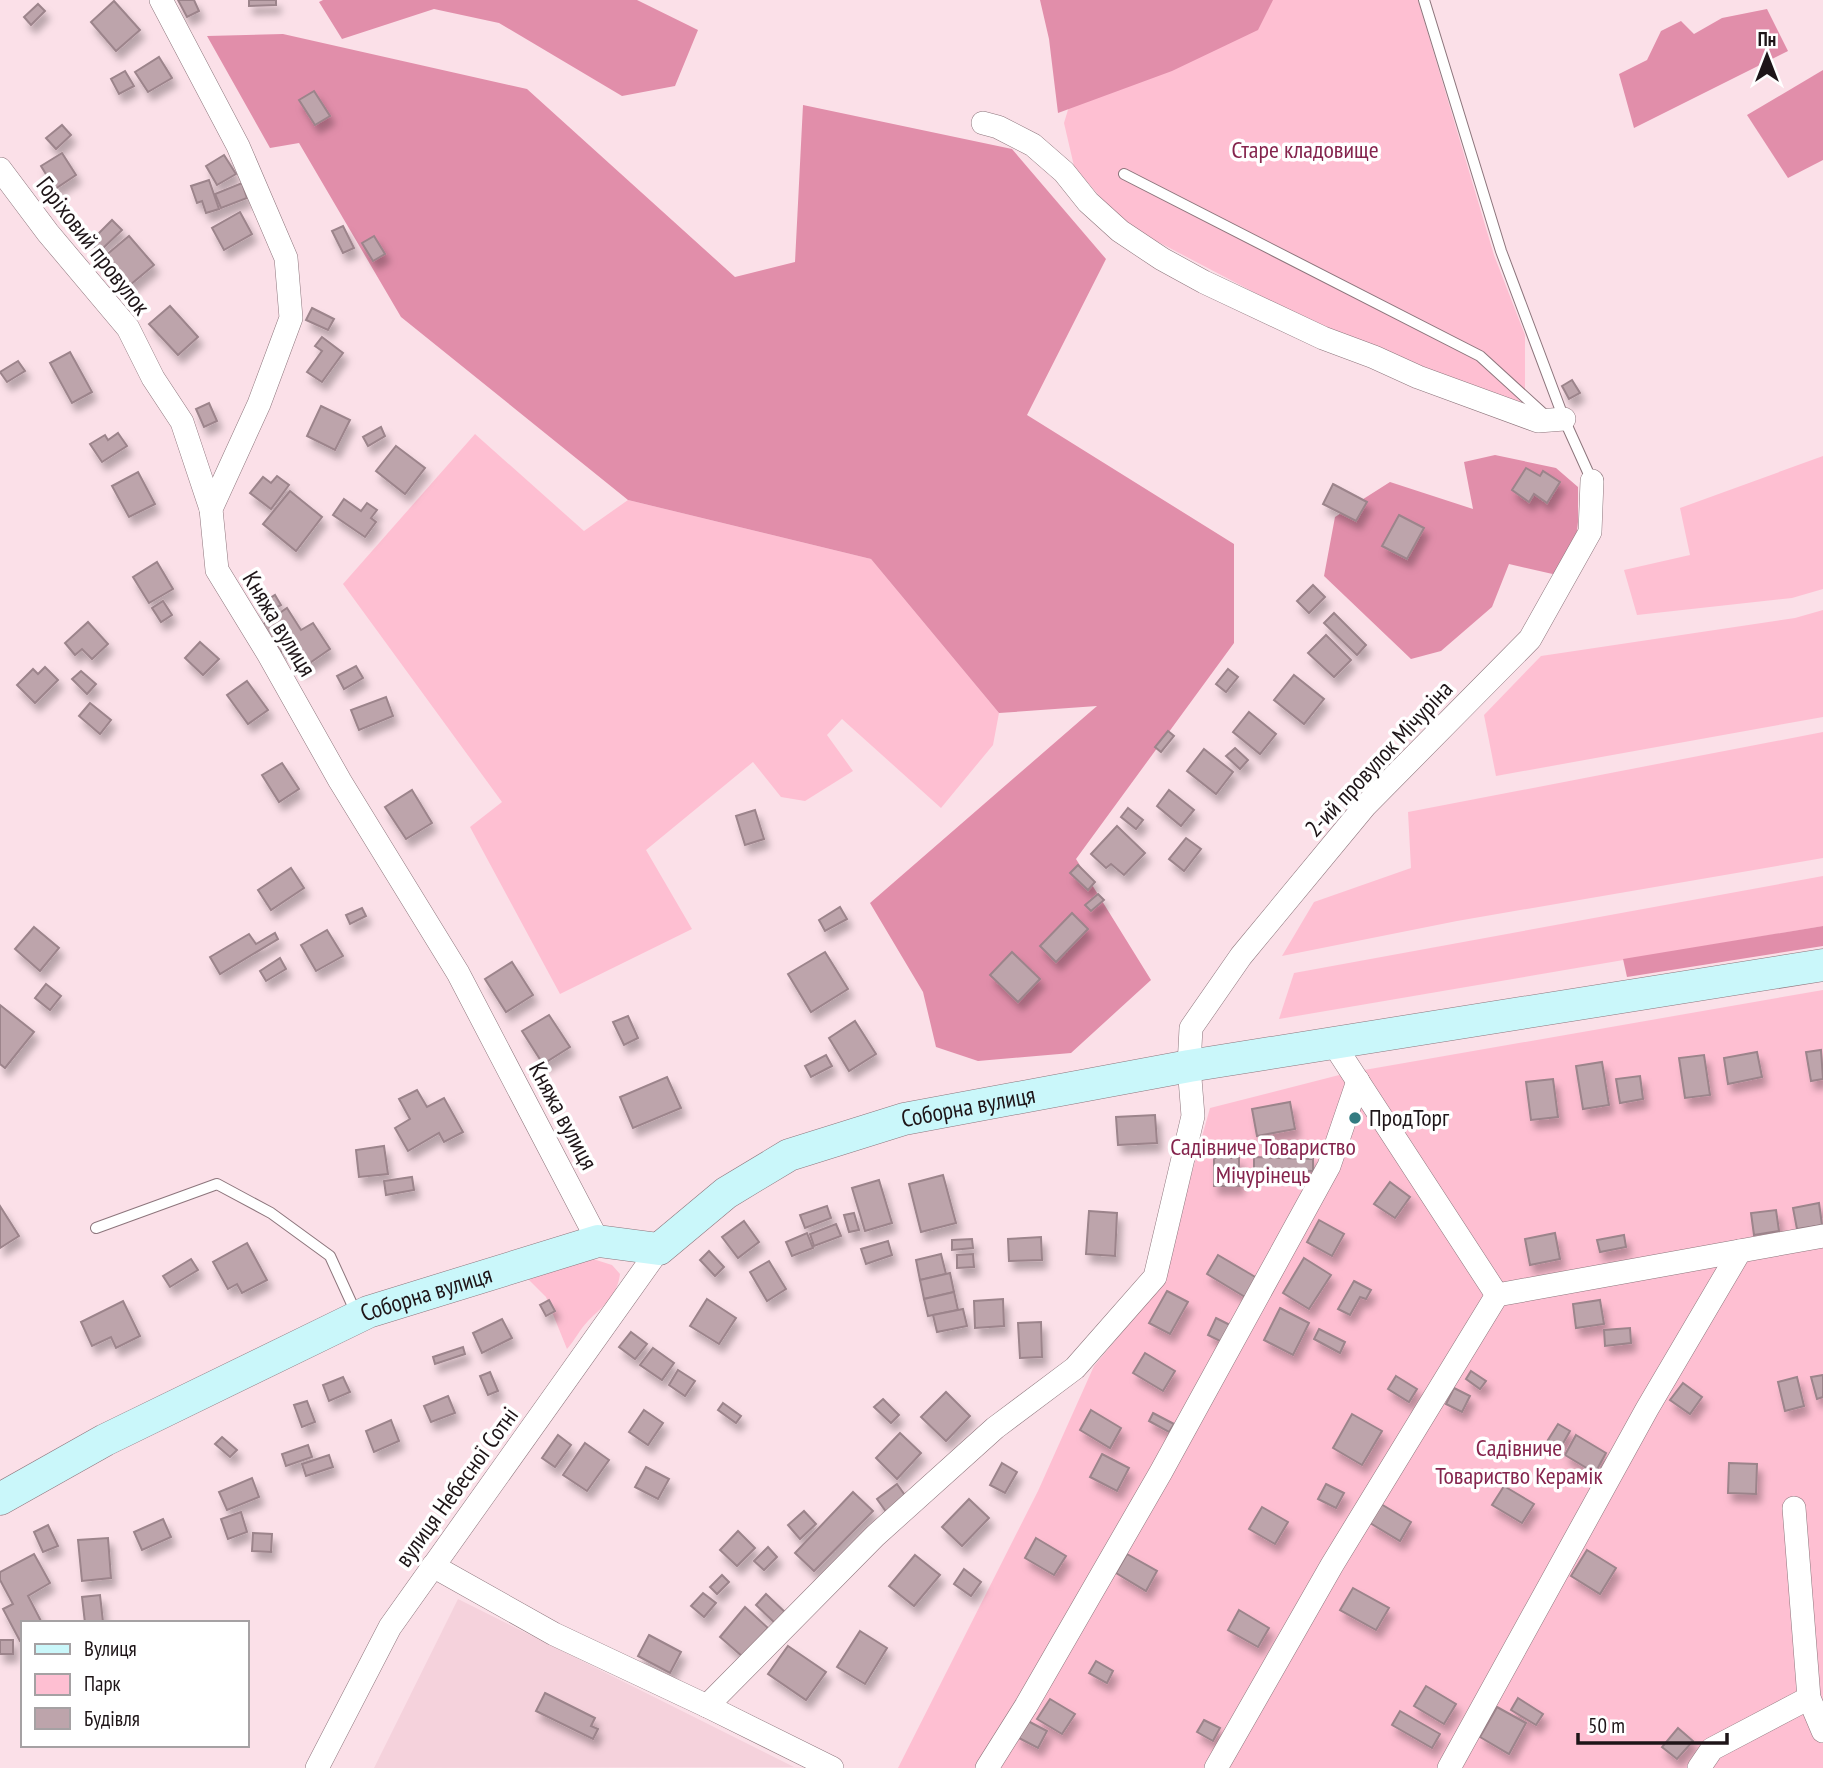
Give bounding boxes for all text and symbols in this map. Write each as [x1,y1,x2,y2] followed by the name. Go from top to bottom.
[1732,21,1802,91] north arrow
[1758,27,1776,51] text: Пн
[1231,134,1379,165] park label: Старе кладовище
[30,170,157,322] street label: Горіховий провулок
[236,565,323,682] street label: Княжа вулиця
[1298,674,1459,843] street label: 2-ий провулок Мічуріна
[522,1057,605,1175] street label: Княжа вулиця
[899,1079,1038,1134] street label: Соборна вулиця
[1369,1102,1450,1133] place label: ПродТорг
[1347,1110,1363,1126] marker: ПродТорг
[1170,1131,1356,1190] park label: Садівниче Товариство Мічурінець
[355,1259,496,1328] street label: Соборна вулиця
[388,1401,525,1573] street label: вулиця Небесної Сотні
[1435,1432,1604,1491] park label: Садівниче Товариство Керамік
[21,1621,248,1747] legend
[84,1635,137,1662] text: Вулиця
[84,1670,121,1697] text: Парк
[1578,1702,1727,1746] scale bar
[84,1705,140,1732] text: Будівля
[1588,1712,1625,1739] text: 50 m

